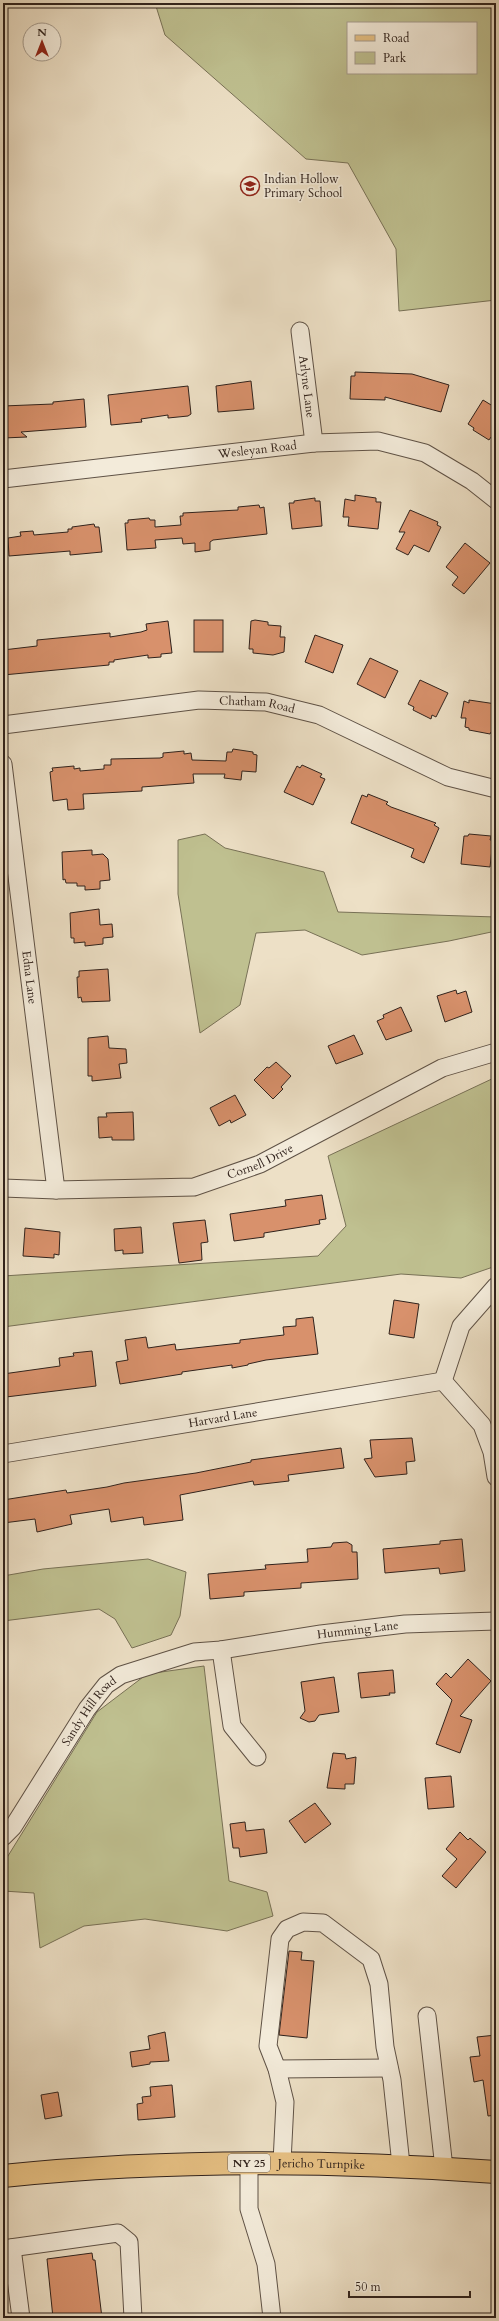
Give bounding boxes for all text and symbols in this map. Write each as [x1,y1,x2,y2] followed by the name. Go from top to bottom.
[22,22,62,62] north arrow
[347,22,477,74] legend
[37,25,47,40] text: N
[383,30,410,46] text: Road
[383,50,407,66] text: Park
[264,171,342,201] place label: Indian Hollow Primary School
[239,175,261,197] school or university icon: Indian Hollow Primary School
[295,355,319,419] street label: Arlyne Lane
[216,437,298,462] street label: Wesleyan Road
[219,693,297,717] street label: Chatham Road
[18,950,41,1005] street label: Edna Lane
[225,1140,296,1183] street label: Cornell Drive
[187,1404,259,1431] street label: Harvard Lane
[316,1617,399,1642] street label: Humming Lane
[58,1672,120,1749] street label: Sandy Hill Road
[228,2154,270,2172] road number: NY 25
[276,2155,365,2173] street label: Jericho Turnpike
[349,2273,470,2299] scale bar
[355,2279,382,2295] text: 50 m

